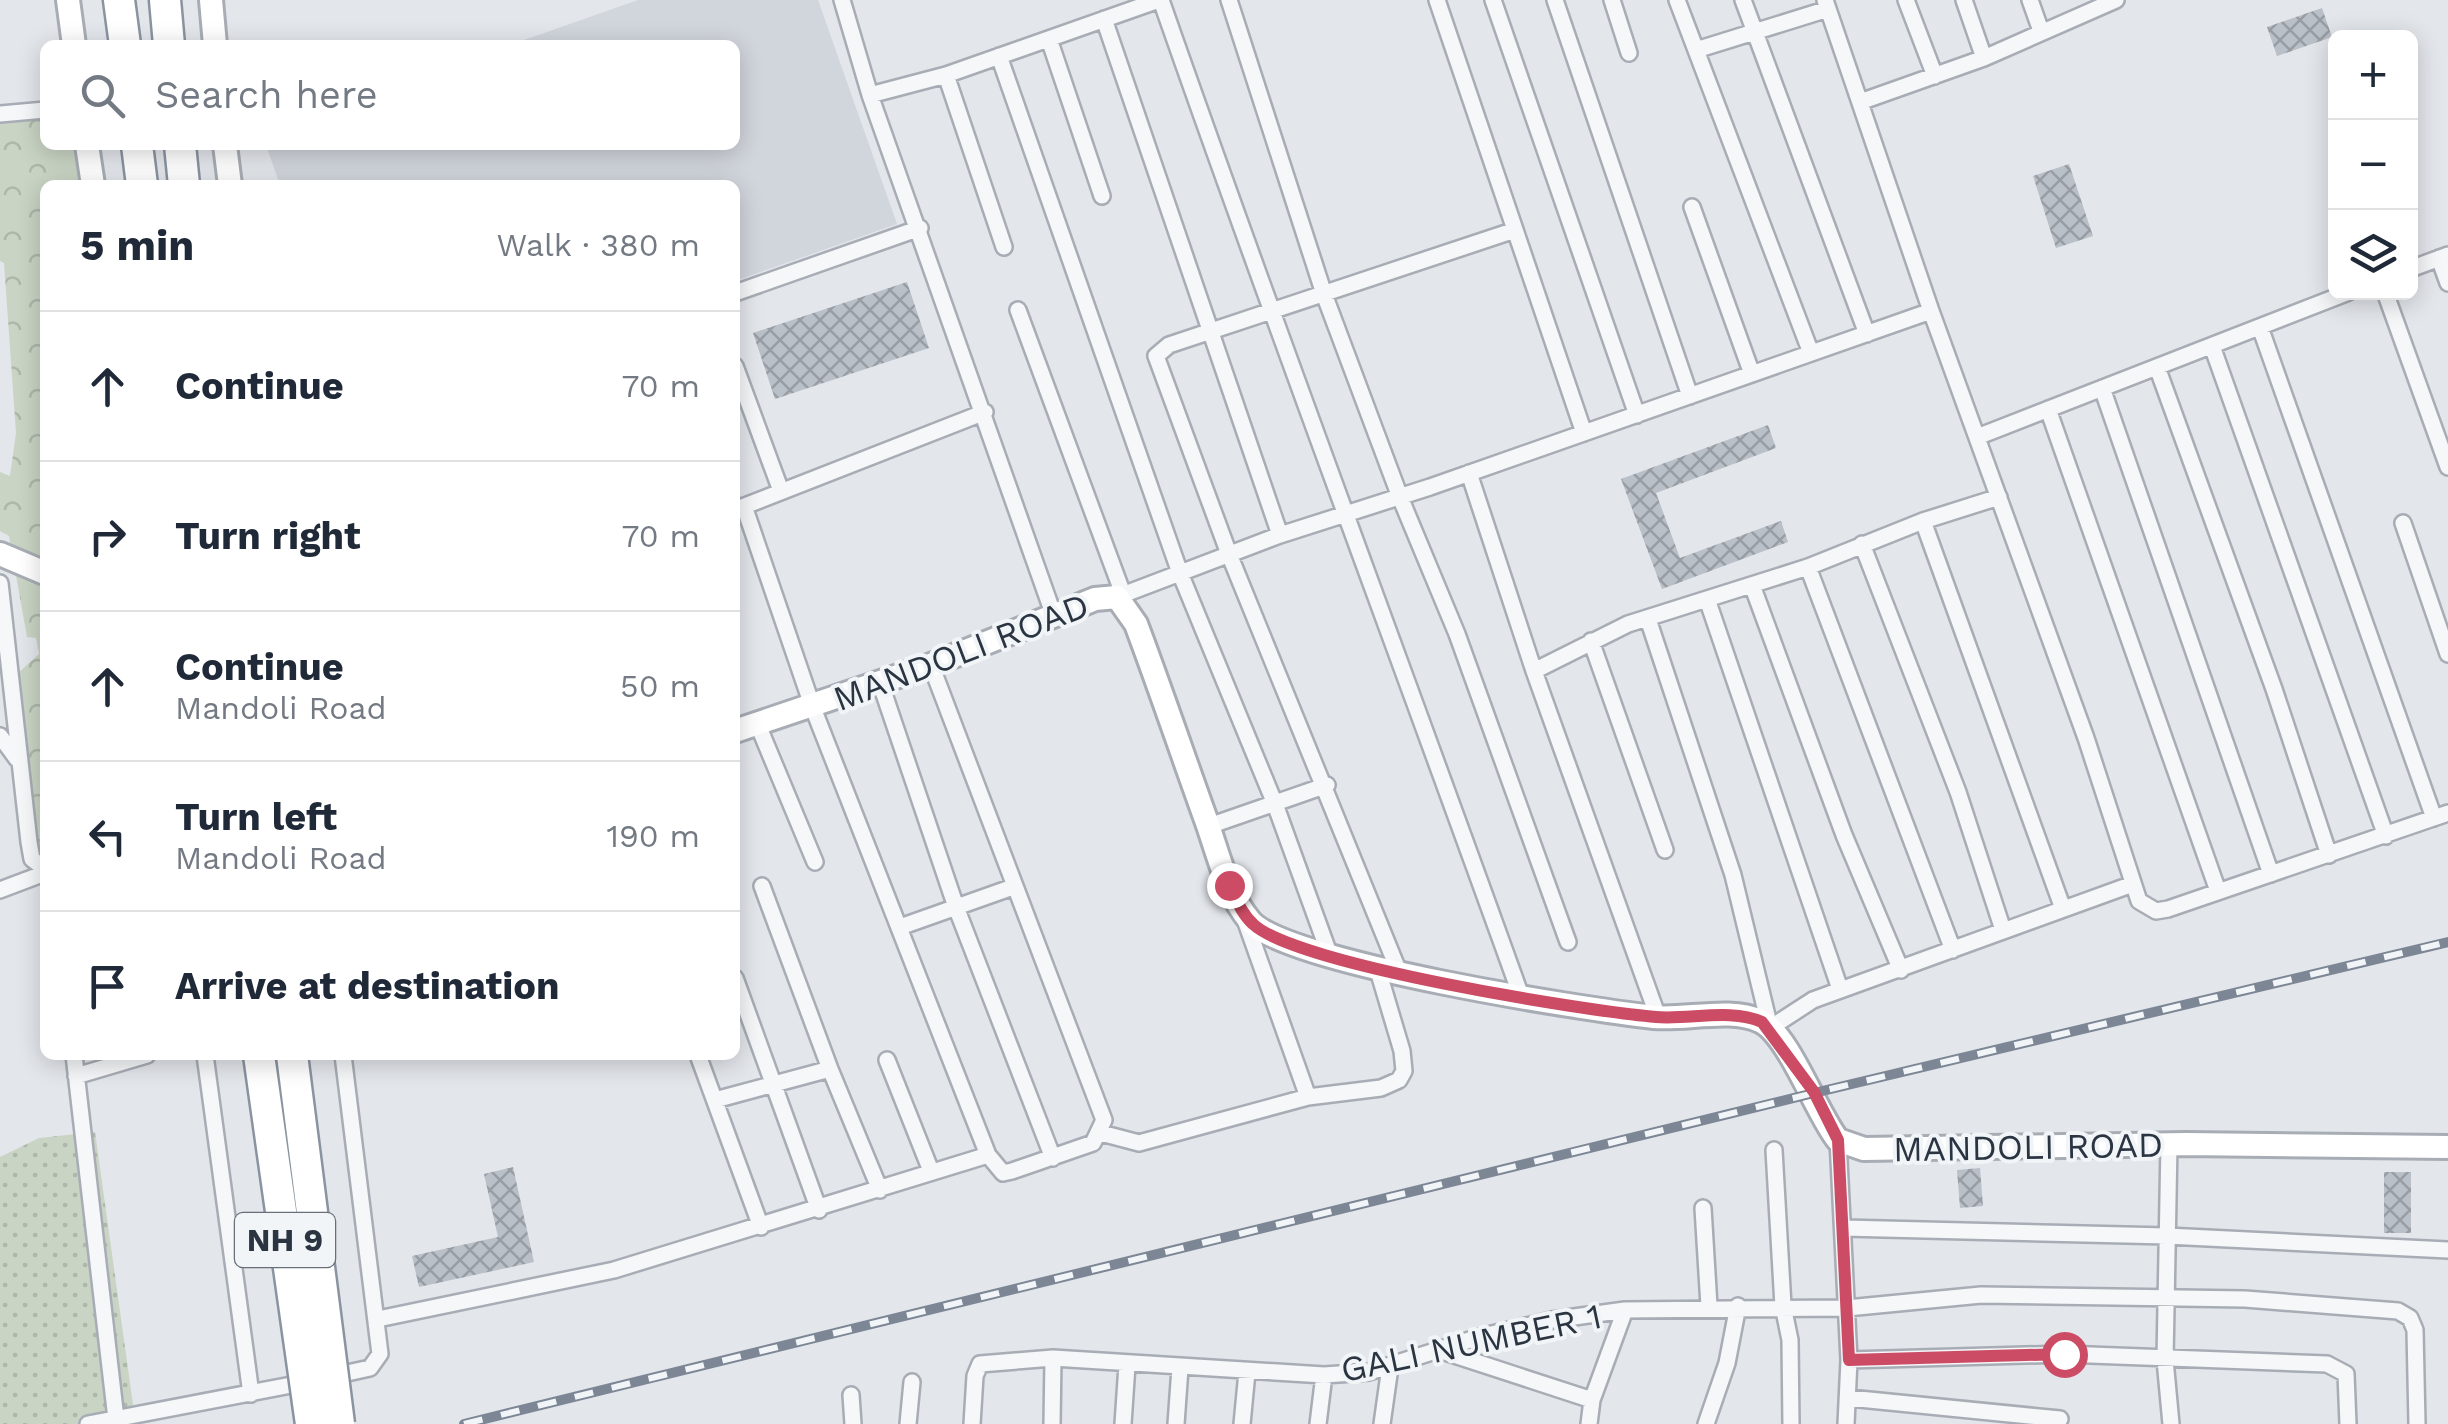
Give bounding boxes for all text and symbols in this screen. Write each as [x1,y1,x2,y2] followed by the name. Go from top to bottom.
[2328,30,2418,300] map controls
[2328,30,2418,120] button: +
[40,40,740,150] search box
[75,68,130,123] icon: search
[155,73,378,117] text: Search here
[2328,120,2418,210] button: −
[2328,210,2418,300] button: layers
[80,221,194,270] text: 5 min
[496,226,700,264] text: Walk · 380 m
[80,359,135,414] icon: ahead
[175,364,344,408] text: Continue
[621,367,700,405] text: 70 m
[80,509,135,564] icon: right
[175,514,361,558] text: Turn right
[621,517,700,555] text: 70 m
[827,584,1095,720] street label: MANDOLI ROAD
[175,645,344,689] text: Continue
[80,659,135,714] icon: ahead
[620,667,700,705] text: 50 m
[175,689,387,727] text: Mandoli Road
[175,795,337,839] text: Turn left
[80,809,135,864] icon: left
[606,817,700,855] text: 190 m
[175,839,387,877] text: Mandoli Road
[1207,863,1253,909] route end
[80,959,135,1014] icon: arrive
[175,964,560,1008] text: Arrive at destination
[1893,1124,2163,1170] street label: MANDOLI ROAD
[235,1213,335,1267] road number: NH 9
[1337,1295,1605,1391] street label: GALI NUMBER 1
[2042,1332,2088,1378] route start

